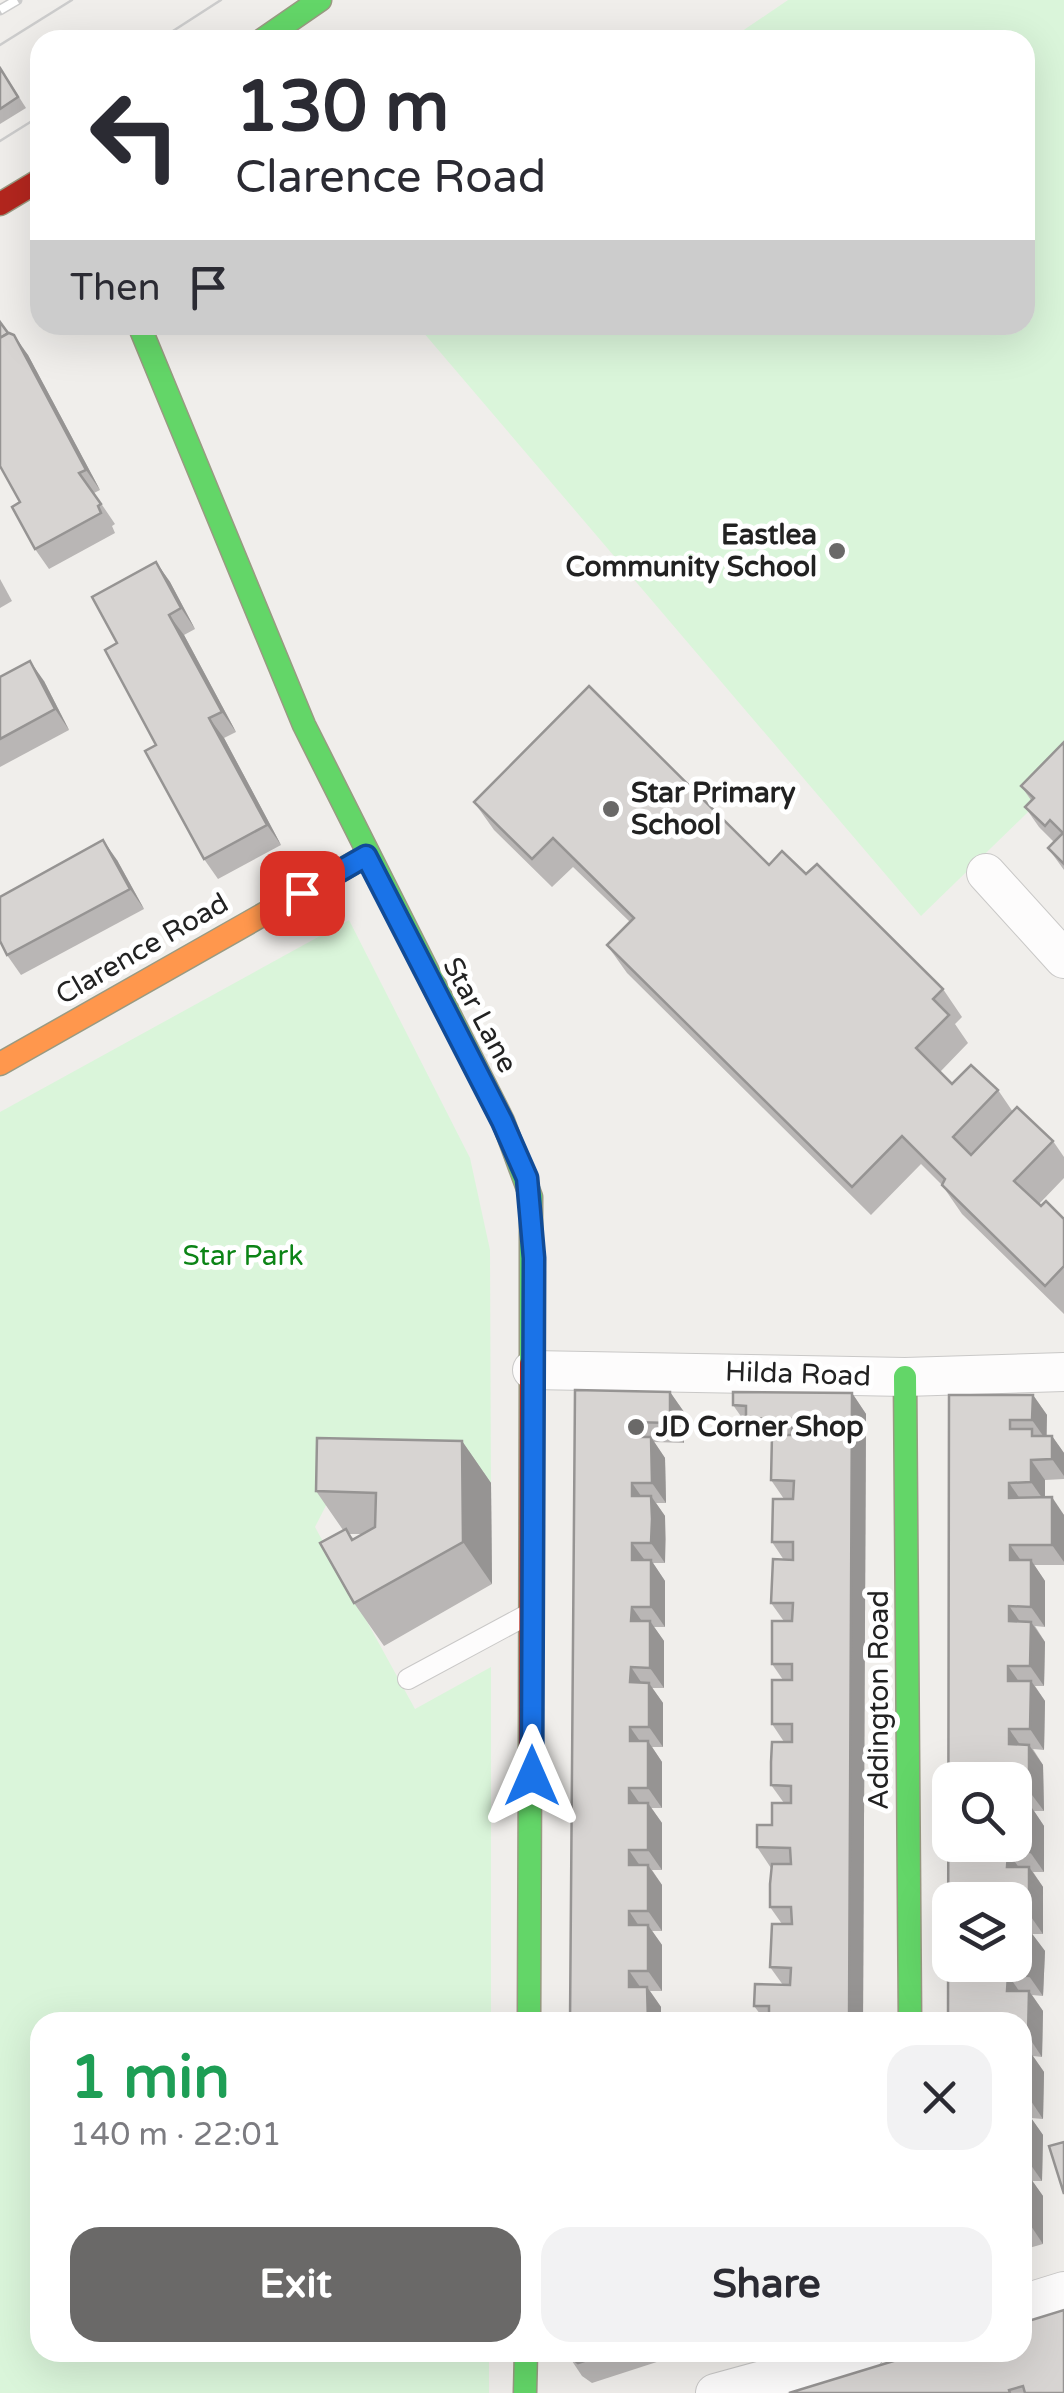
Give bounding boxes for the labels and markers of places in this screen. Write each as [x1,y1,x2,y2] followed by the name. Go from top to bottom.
[565,518,817,584] place label: Eastlea Community School
[826,540,848,562] marker: Eastlea Community School
[631,776,796,842] place label: Star Primary School
[600,798,622,820] marker: Star Primary School
[260,851,345,936] pin
[655,1410,864,1444] place label: JD Corner Shop
[625,1416,647,1438] marker: JD Corner Shop

